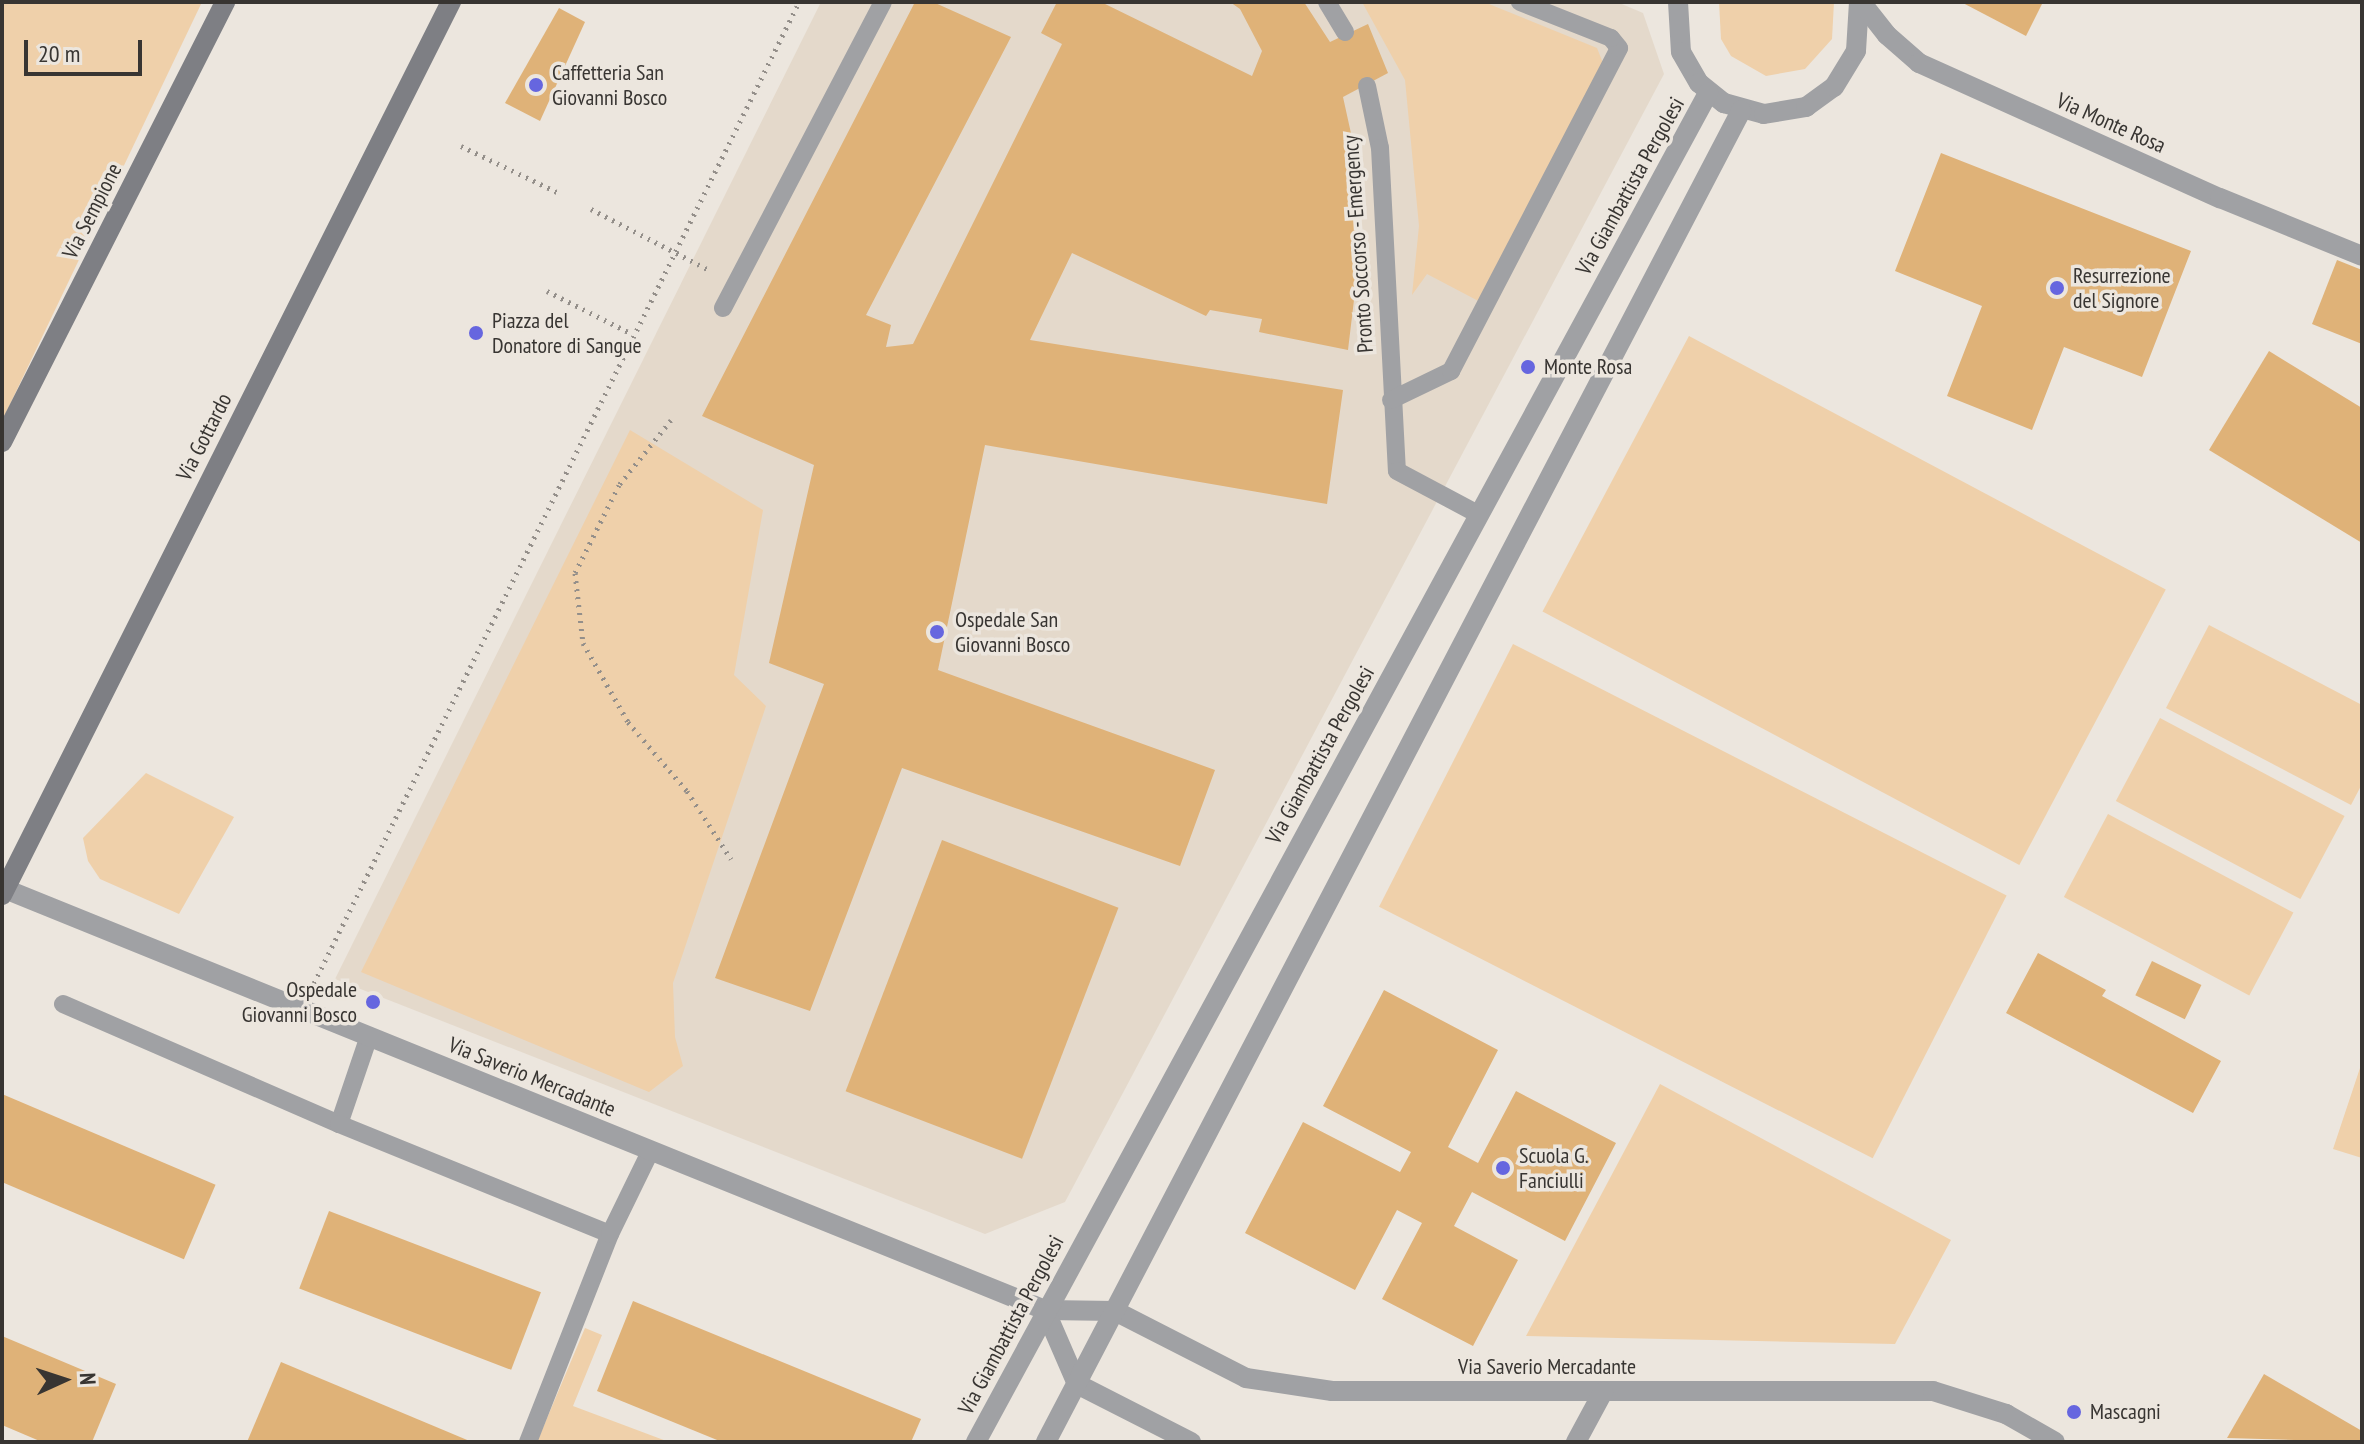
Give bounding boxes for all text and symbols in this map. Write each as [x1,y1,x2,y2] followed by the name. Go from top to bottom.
[28,24,146,74] scale bar
[38,38,80,69] text: 20 m
[552,59,667,110] place label: Caffetteria San Giovanni Bosco
[527,76,545,94] marker: Caffetteria San Giovanni Bosco
[2052,87,2170,159] street label: Via Monte Rosa
[1570,93,1690,279] street label: Via Giambattista Pergolesi
[1337,134,1379,354] street label: Pronto Soccorso - Emergency
[57,159,127,263] street label: Via Sempione
[2073,262,2171,314] place label: Resurrezione del Signore
[2048,279,2066,297] marker: Resurrezione del Signore
[492,307,642,358] place label: Piazza del Donatore di Sangue
[467,324,485,342] marker: Piazza del Donatore di Sangue
[1544,354,1632,380] place label: Monte Rosa
[1519,358,1537,376] marker: Monte Rosa
[171,389,237,485] street label: Via Gottardo
[955,606,1070,658] place label: Ospedale San Giovanni Bosco
[926,621,948,643] marker: Ospedale San Giovanni Bosco
[1260,662,1380,848] street label: Via Giambattista Pergolesi
[242,976,357,1028] place label: Ospedale Giovanni Bosco
[364,993,382,1011] marker: Ospedale Giovanni Bosco
[445,1031,619,1123] street label: Via Saverio Mercadante
[1519,1142,1589,1194] place label: Scuola G. Fanciulli
[1494,1159,1512,1177] marker: Scuola G. Fanciulli
[953,1231,1069,1419] street label: Via Giambattista Pergolesi
[24,1340,104,1420] north arrow
[1458,1354,1636,1380] street label: Via Saverio Mercadante
[74,1372,102,1385] text: N
[2090,1399,2161,1425] place label: Mascagni
[2065,1403,2083,1421] marker: Mascagni

